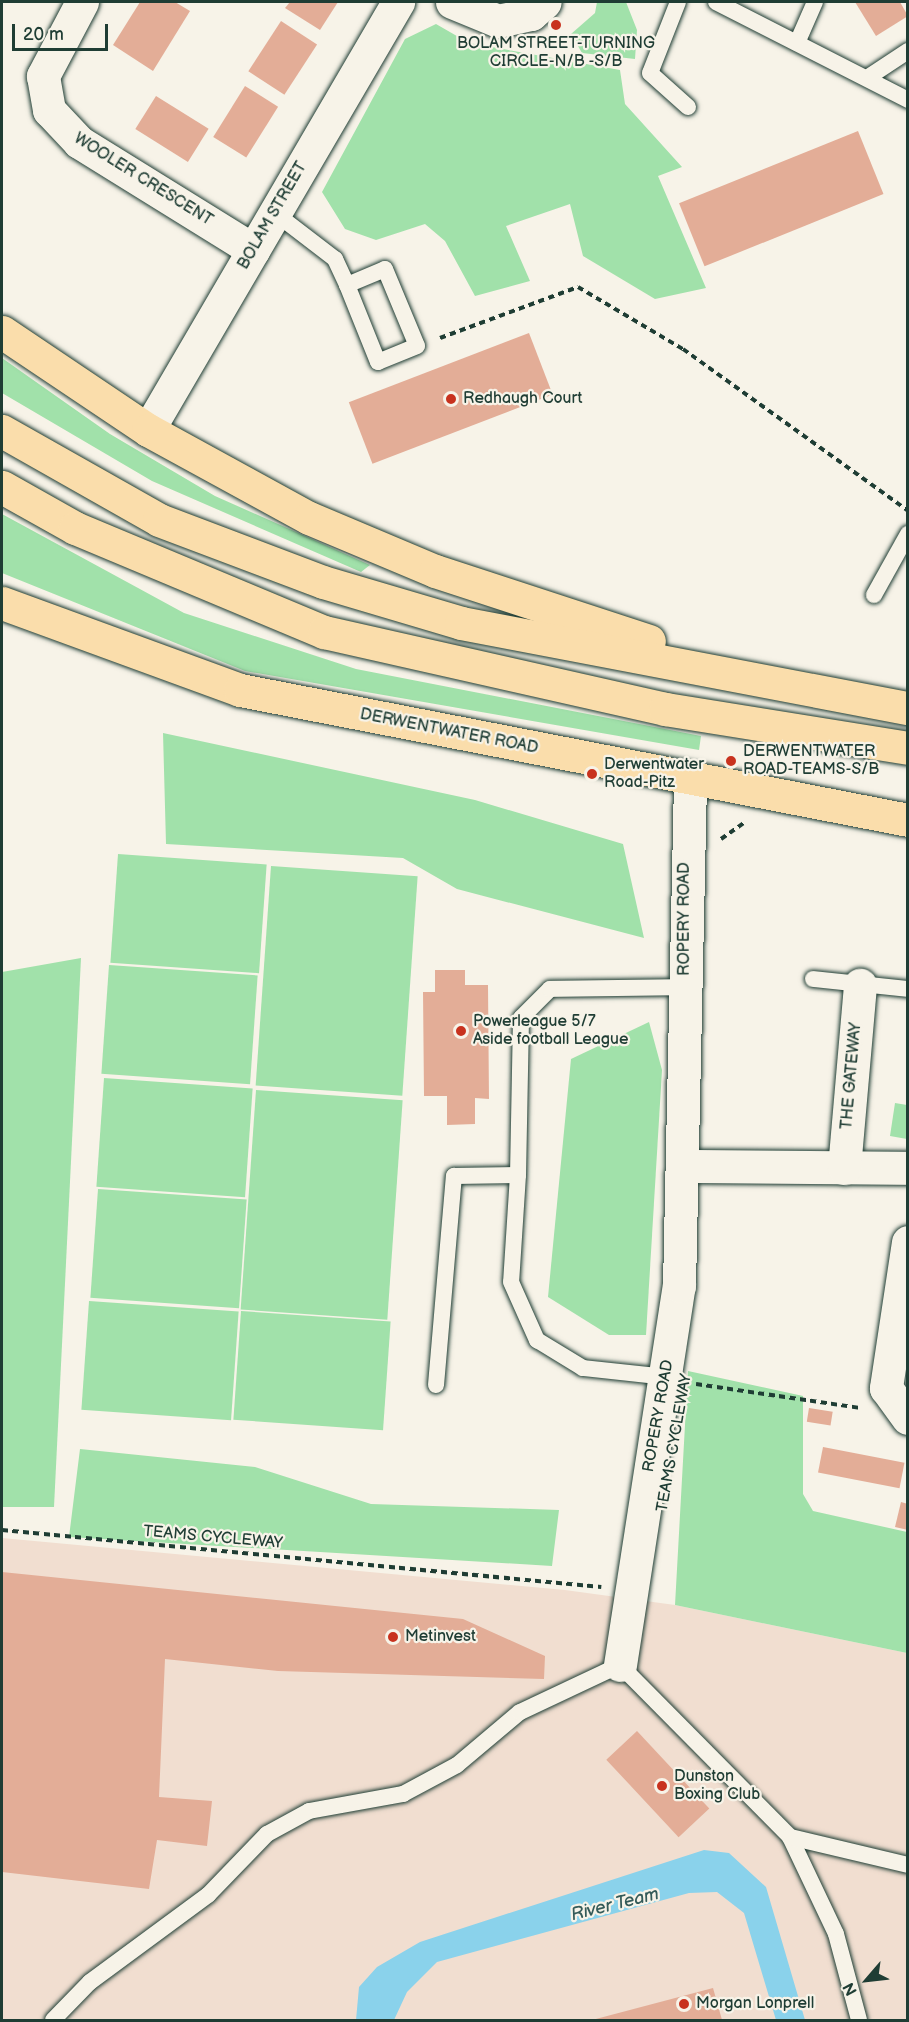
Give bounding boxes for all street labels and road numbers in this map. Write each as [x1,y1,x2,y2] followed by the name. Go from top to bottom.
[70,129,216,231] street label: WOOLER CRESCENT
[234,159,312,273] street label: BOLAM STREET
[358,705,540,759] street label: DERWENTWATER ROAD
[675,862,695,976] street label: ROPERY ROAD
[838,1022,866,1130] street label: THE GATEWAY
[640,1358,678,1474] street label: ROPERY ROAD
[653,1372,697,1514] street label: TEAMS CYCLEWAY
[143,1522,283,1554] street label: TEAMS CYCLEWAY

